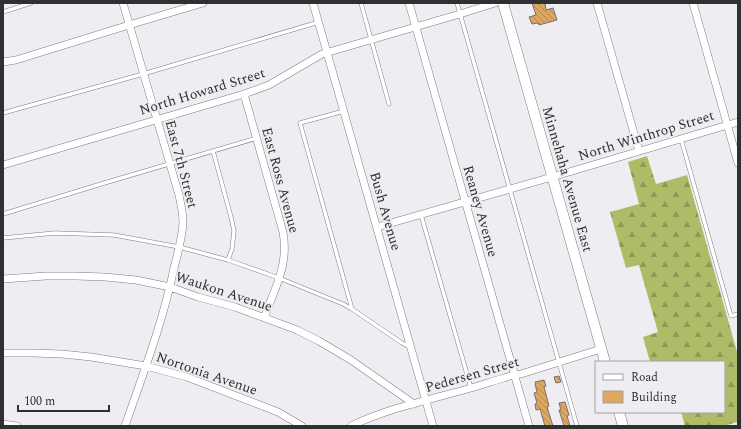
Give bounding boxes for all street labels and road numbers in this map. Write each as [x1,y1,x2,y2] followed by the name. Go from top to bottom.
[137,62,268,121] street label: North Howard Street
[537,104,598,255] street label: Minnehaha Avenue East
[575,105,717,166] street label: North Winthrop Street
[160,118,203,211] street label: East 7th Street
[256,125,305,236] street label: East Ross Avenue
[457,163,504,260] street label: Reaney Avenue
[364,169,407,253] street label: Bush Avenue
[173,266,275,317] street label: Waukon Avenue
[153,346,261,401] street label: Nortonia Avenue
[423,351,522,398] street label: Pedersen Street

